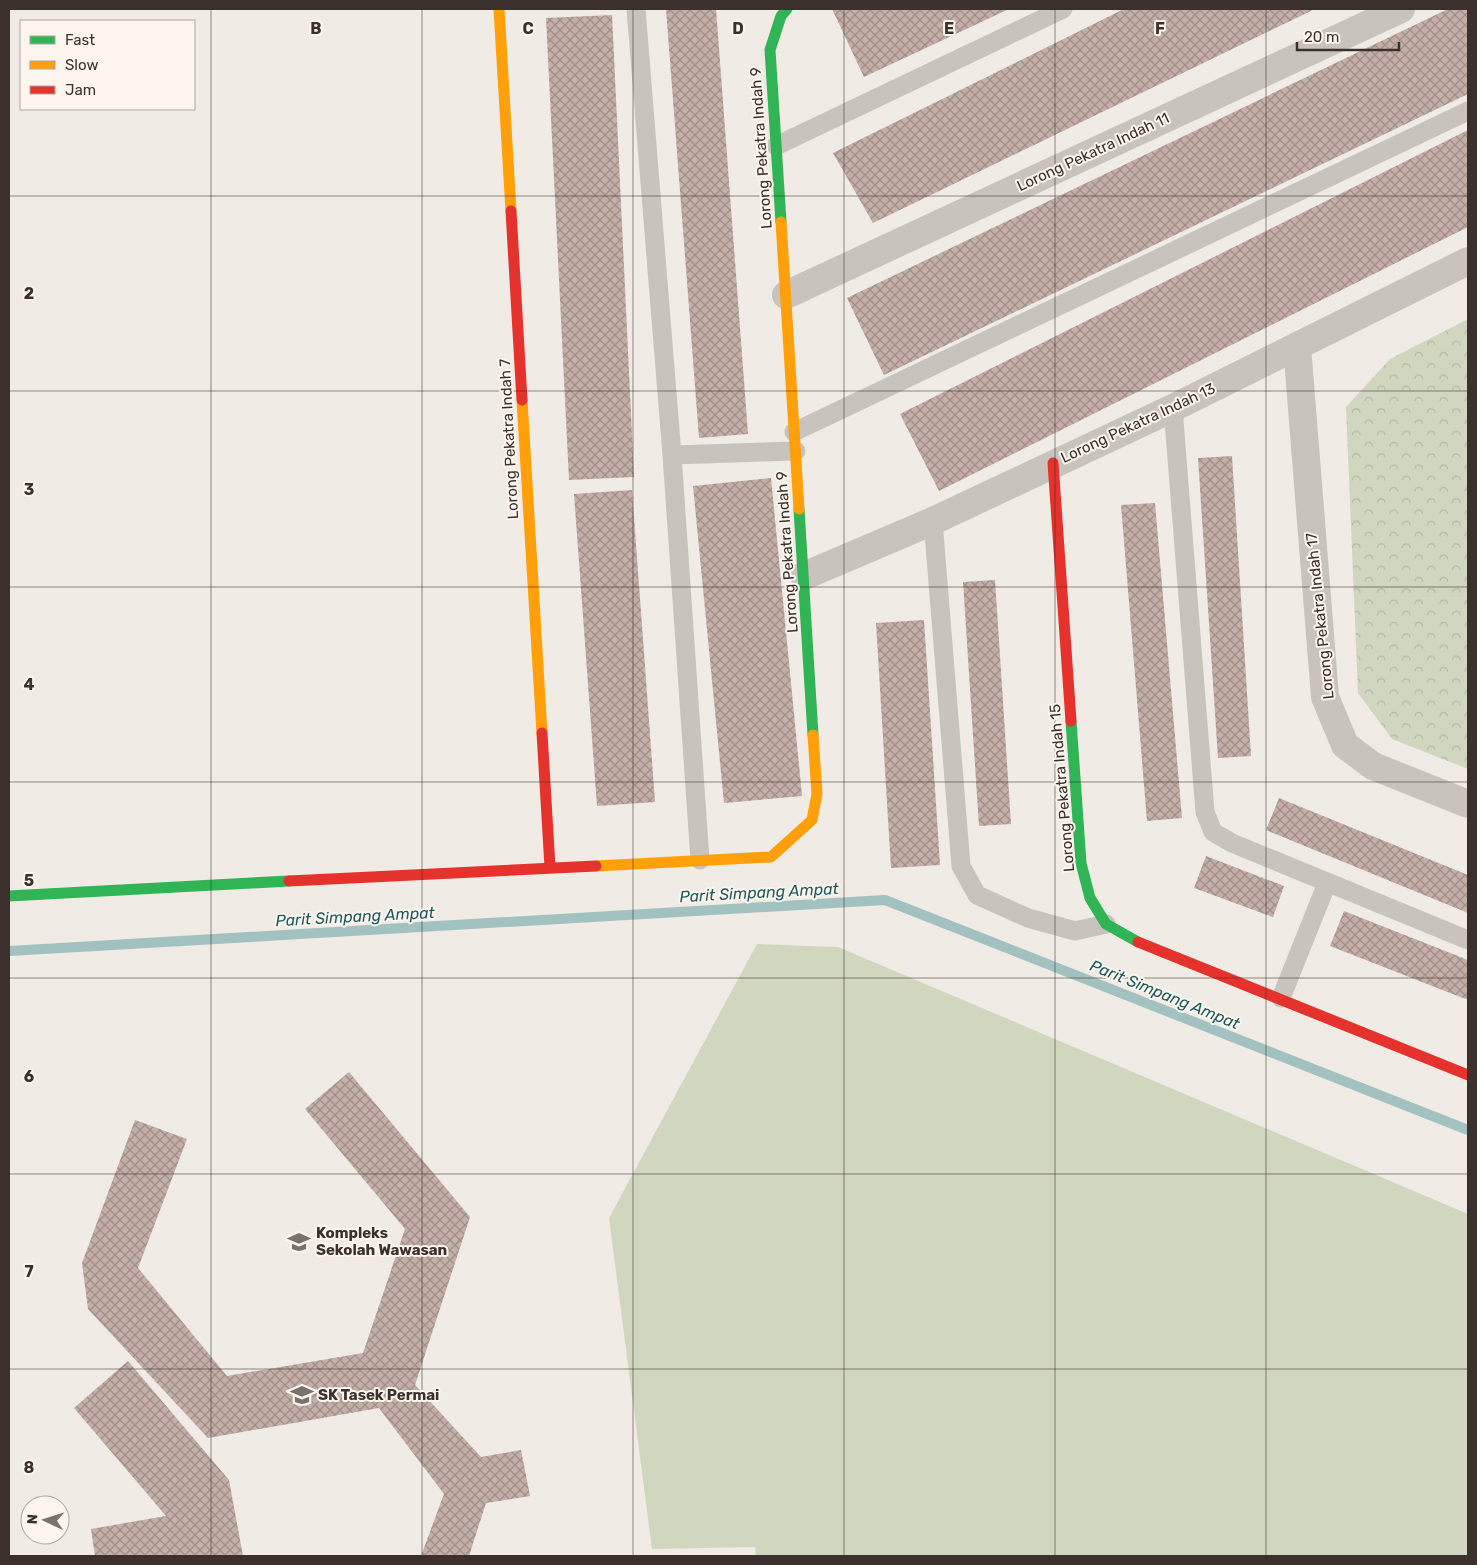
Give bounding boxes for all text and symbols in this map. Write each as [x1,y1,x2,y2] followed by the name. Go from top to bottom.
[310,19,322,38] text: B
[522,19,534,38] text: C
[732,19,744,38] text: D
[944,19,954,38] text: E
[1155,19,1165,38] text: F
[20,20,195,110] legend
[1297,20,1400,52] scale bar
[1304,28,1339,46] text: 20 m
[65,31,95,49] text: Fast
[65,56,98,74] text: Slow
[746,66,776,229] street label: Lorong Pekatra Indah 9
[65,81,96,99] text: Jam
[1014,109,1172,195] street label: Lorong Pekatra Indah 11
[24,284,34,303] text: 2
[496,358,522,520] street label: Lorong Pekatra Indah 7
[1058,379,1218,467] street label: Lorong Pekatra Indah 13
[772,470,802,633] street label: Lorong Pekatra Indah 9
[24,480,34,499] text: 3
[1302,532,1338,700] street label: Lorong Pekatra Indah 17
[24,675,35,694] text: 4
[1046,703,1078,873] street label: Lorong Pekatra Indah 15
[24,871,34,890] text: 5
[679,879,840,906] water label: Parit Simpang Ampat
[275,903,436,930] water label: Parit Simpang Ampat
[1087,956,1243,1033] water label: Parit Simpang Ampat
[24,1067,34,1086] text: 6
[316,1224,447,1259] place label: Kompleks Sekolah Wawasan
[286,1229,312,1255] school or university icon: Kompleks Sekolah Wawasan
[24,1262,34,1281] text: 7
[289,1382,315,1408] school or university icon: SK Tasek Permai
[318,1386,439,1404] place label: SK Tasek Permai
[24,1458,35,1477] text: 8
[20,1495,70,1545] north arrow
[24,1514,41,1525] text: N

